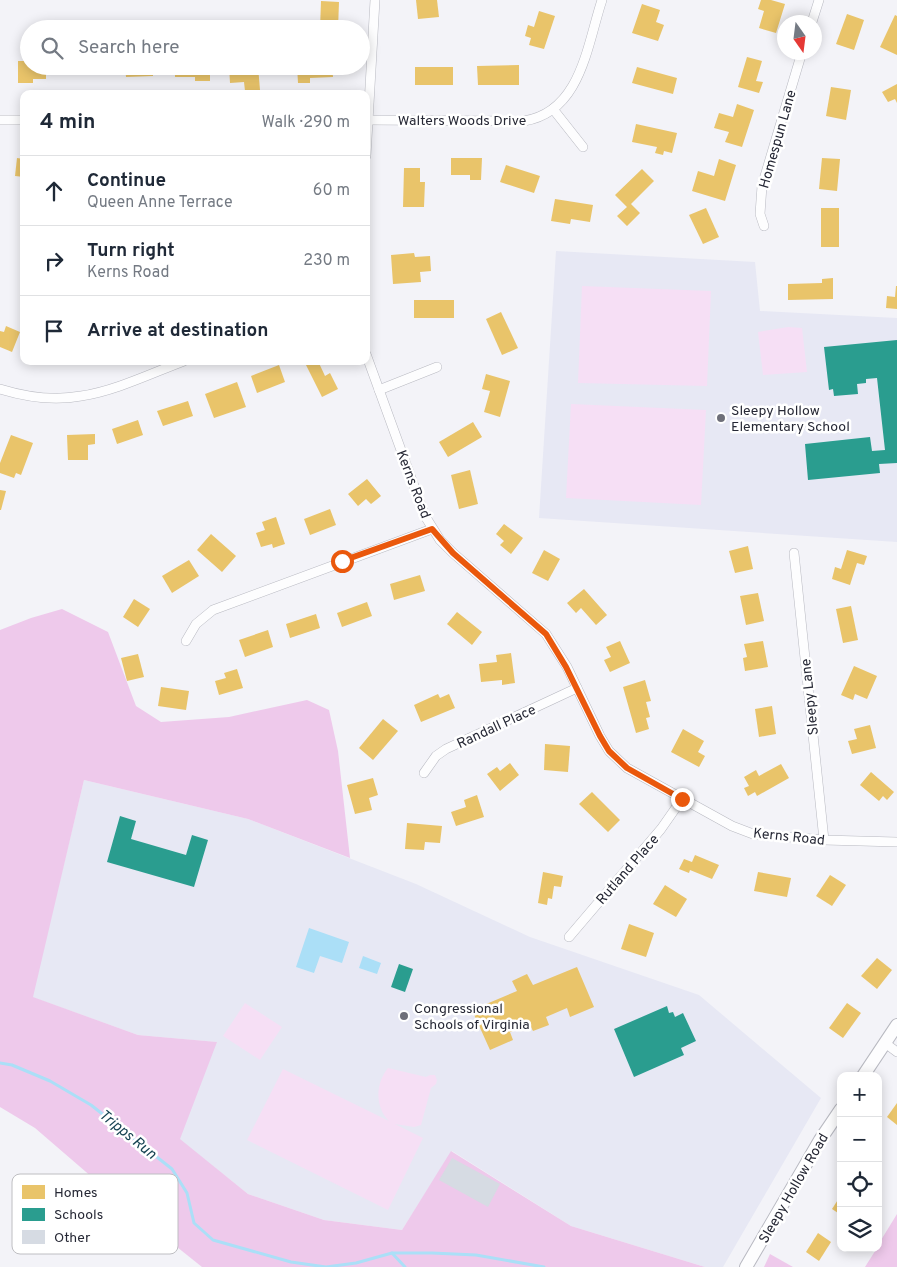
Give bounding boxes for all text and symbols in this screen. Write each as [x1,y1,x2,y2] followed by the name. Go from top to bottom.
[777,15,822,60] north arrow
[20,20,370,75] search box
[38,34,66,62] icon: search
[78,36,180,60] text: Search here
[756,88,801,191] street label: Homespun Lane
[40,109,96,136] text: 4 min
[262,113,350,133] text: Walk · 290 m
[398,113,526,130] street label: Walters Woods Drive
[87,169,166,193] text: Continue
[40,177,68,205] icon: ahead
[313,181,350,201] text: 60 m
[87,193,233,213] text: Queen Anne Terrace
[87,239,175,263] text: Turn right
[40,247,68,275] icon: right
[303,251,350,271] text: 230 m
[87,263,169,283] text: Kerns Road
[40,317,68,345] icon: arrive
[87,319,268,343] text: Arrive at destination
[731,403,850,436] place label: Sleepy Hollow Elementary School
[715,412,727,424] marker: Sleepy Hollow Elementary School
[392,448,433,521] street label: Kerns Road
[331,550,354,573] route start
[798,658,823,736] street label: Sleepy Lane
[454,702,539,753] street label: Randall Place
[671,788,694,811] route end
[752,825,826,850] street label: Kerns Road
[593,832,663,908] street label: Rutland Place
[414,1001,530,1034] place label: Congressional Schools of Virginia
[398,1010,410,1022] marker: Congressional Schools of Virginia
[837,1072,882,1252] map controls
[837,1072,882,1117] button: +
[94,1106,160,1164] water label: Tripps Run
[837,1117,882,1162] button: −
[756,1131,833,1247] street label: Sleepy Hollow Road
[837,1162,882,1207] button: locate
[12,1174,178,1254] legend
[54,1185,98,1202] text: Homes
[54,1207,103,1224] text: Schools
[837,1207,882,1252] button: layers
[54,1230,91,1247] text: Other

